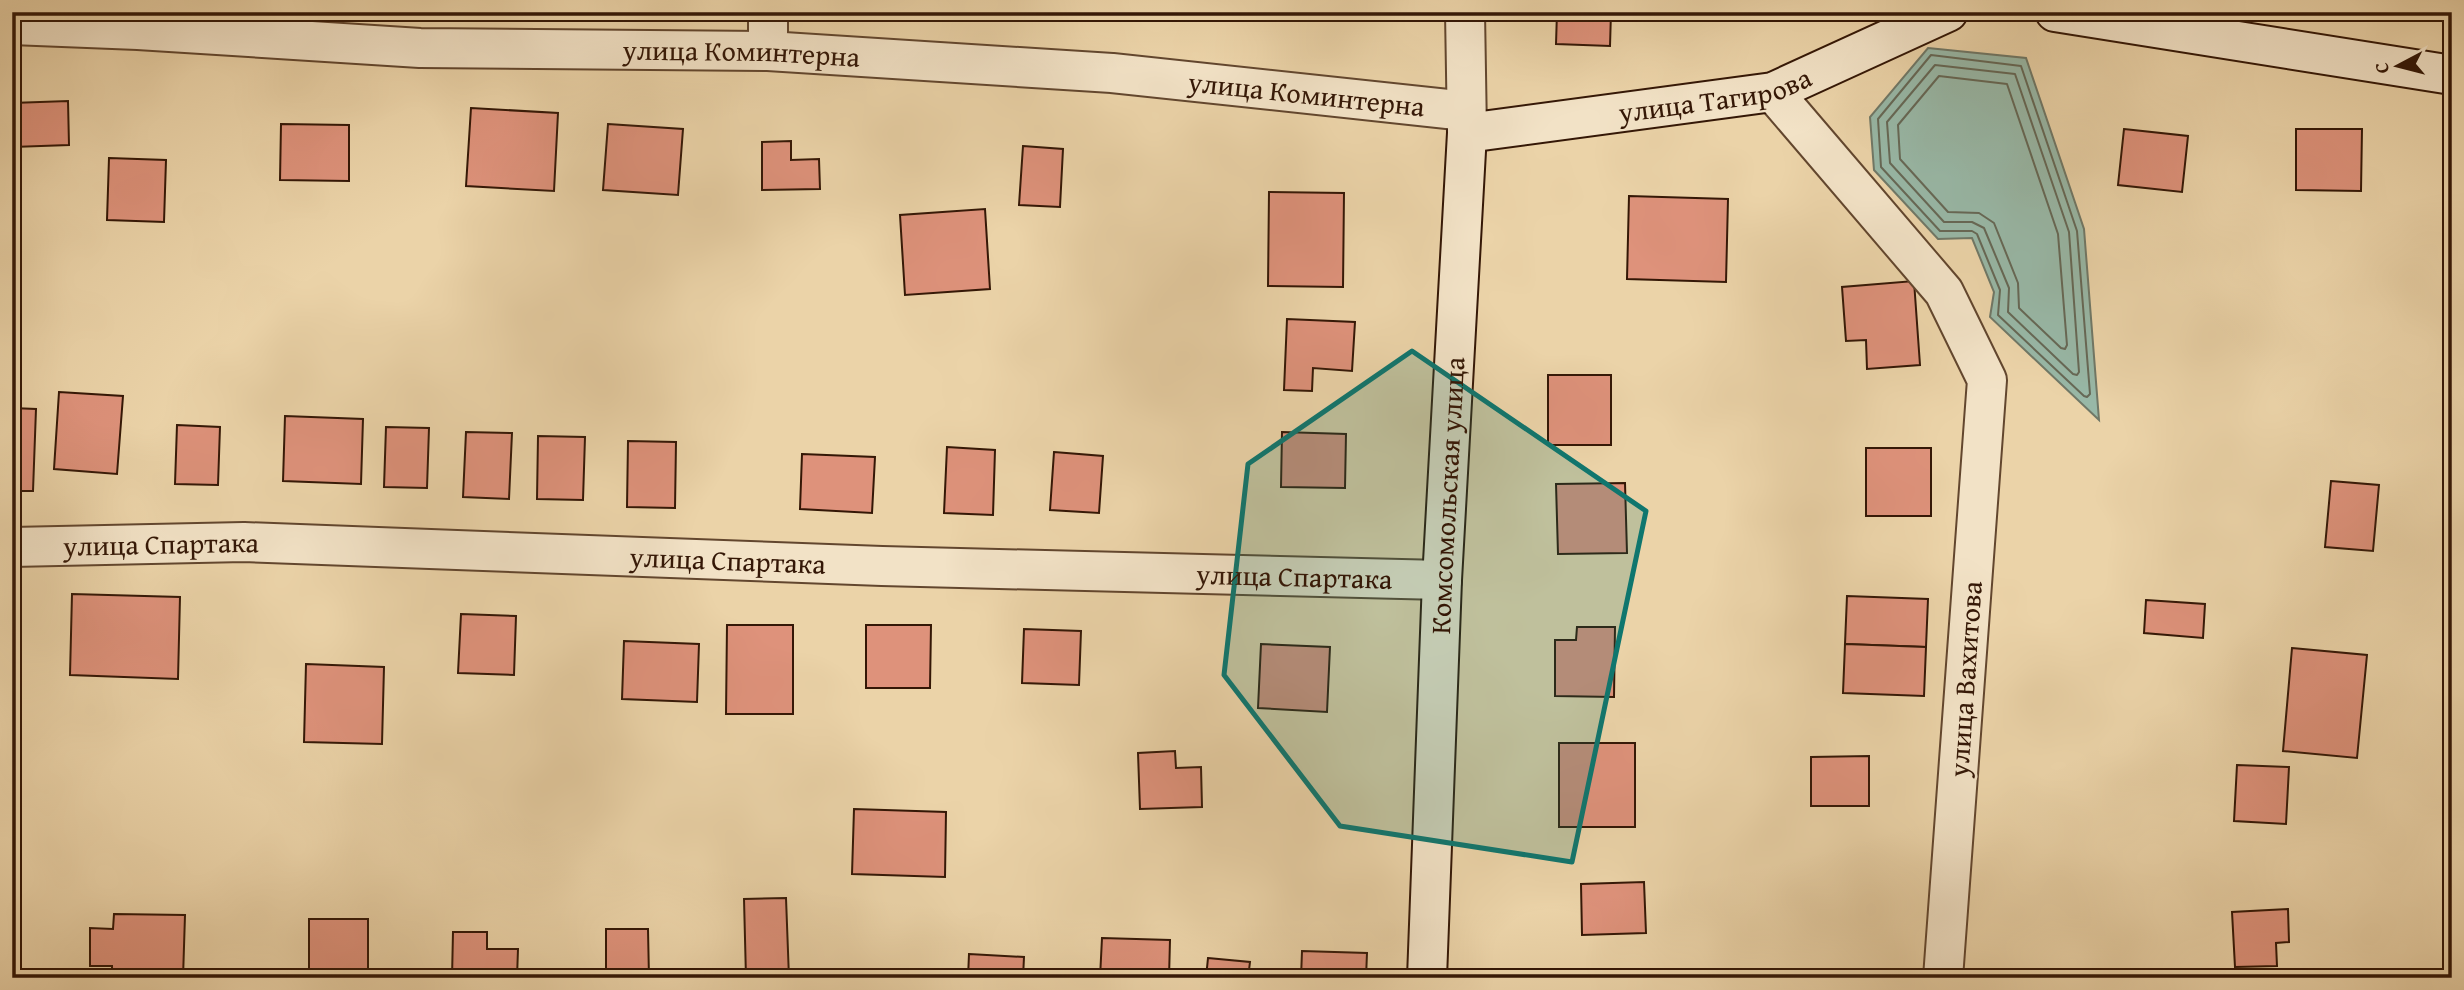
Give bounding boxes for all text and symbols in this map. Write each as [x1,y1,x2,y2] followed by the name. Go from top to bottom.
[621,29,862,77] street label: улица Коминтерна
[2362,32,2432,102] north arrow
[1615,56,1818,133] street label: улица Тагирова
[1185,60,1428,127] street label: улица Коминтерна
[2367,61,2396,75] text: С
[1419,355,1474,635] street label: Комсомольская улица
[61,521,260,566] street label: улица Спартака
[628,535,827,584] street label: улица Спартака
[1195,553,1394,599] street label: улица Спартака
[1937,579,1992,779] street label: улица Вахитова

